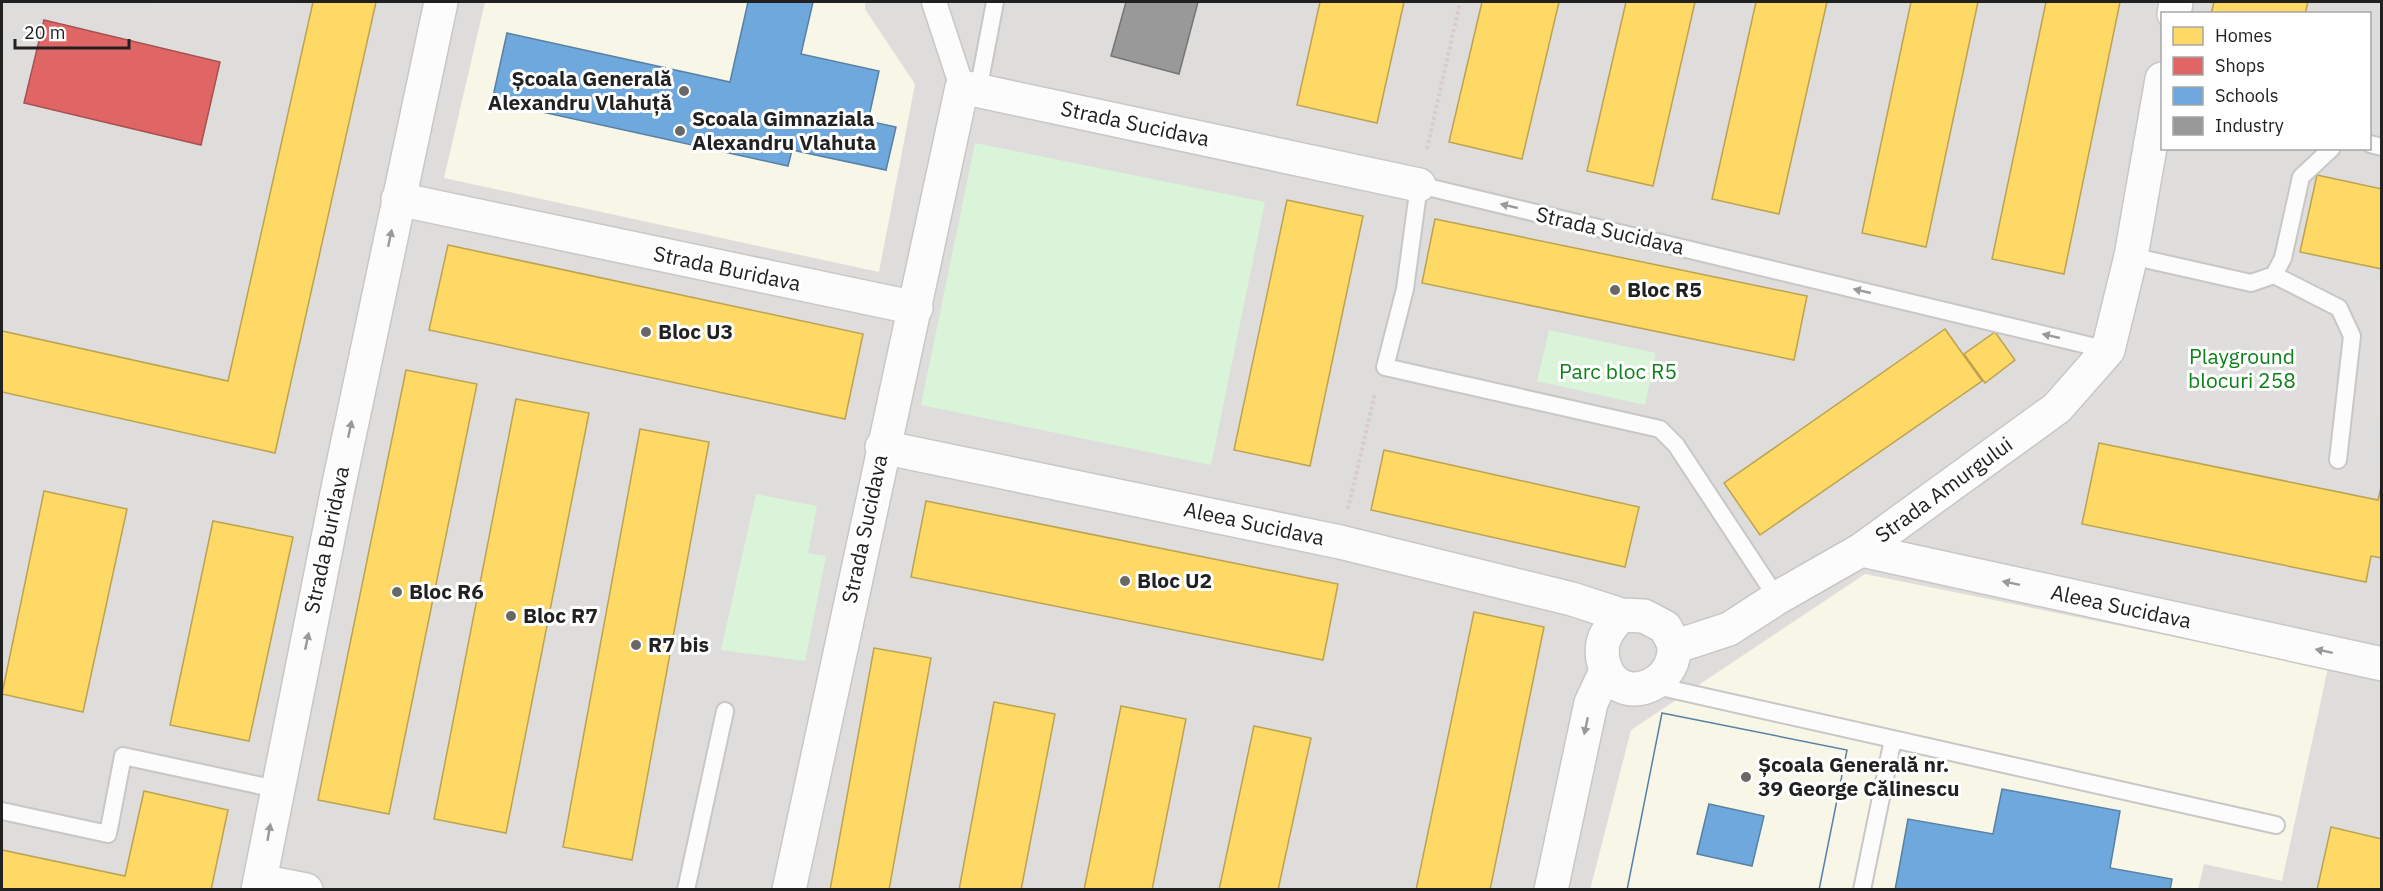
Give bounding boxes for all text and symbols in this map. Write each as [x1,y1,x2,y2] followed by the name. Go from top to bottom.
[15,12,129,50] scale bar
[2161,12,2371,150] legend
[24,21,66,44] text: 20 m
[2215,24,2272,47] text: Homes
[2215,54,2265,77] text: Shops
[488,64,672,116] place label: Școala Generală Alexandru Vlahuță
[677,84,691,98] marker: Școala Generală Alexandru Vlahuță
[2215,84,2279,107] text: Schools
[1058,94,1212,152] street label: Strada Sucidava
[692,104,876,156] place label: Scoala Gimnaziala Alexandru Vlahuta
[2215,114,2284,137] text: Industry
[673,124,687,138] marker: Scoala Gimnaziala Alexandru Vlahuta
[1533,199,1687,261] street label: Strada Sucidava
[1499,201,1518,211] one-way arrow
[386,229,395,248] one-way arrow
[651,239,803,297] street label: Strada Buridava
[1627,275,1702,303] place label: Bloc R5
[1608,283,1622,297] marker: Bloc R5
[1852,286,1871,295] one-way arrow
[658,317,733,345] place label: Bloc U3
[639,325,653,339] marker: Bloc U3
[2042,331,2060,341] one-way arrow
[2188,342,2296,394] park label: Playground blocuri 258
[1559,357,1677,385] park label: Parc bloc R5
[346,419,355,438] one-way arrow
[1869,430,2018,549] street label: Strada Amurgului
[835,452,893,606] street label: Strada Sucidava
[297,464,355,616] street label: Strada Buridava
[1181,494,1327,552] street label: Aleea Sucidava
[1137,566,1212,594] place label: Bloc U2
[1118,574,1132,588] marker: Bloc U2
[409,577,484,605] place label: Bloc R6
[2048,577,2194,635] street label: Aleea Sucidava
[2001,578,2020,587] one-way arrow
[390,585,404,599] marker: Bloc R6
[523,601,598,629] place label: Bloc R7
[504,609,518,623] marker: Bloc R7
[648,630,709,658] place label: R7 bis
[303,631,312,650] one-way arrow
[629,638,643,652] marker: R7 bis
[2315,646,2334,656] one-way arrow
[1581,716,1591,735] one-way arrow
[1758,750,1960,802] place label: Școala Generală nr. 39 George Călinescu
[1739,770,1753,784] marker: Școala Generală nr. 39 George Călinescu
[264,822,273,841] one-way arrow

